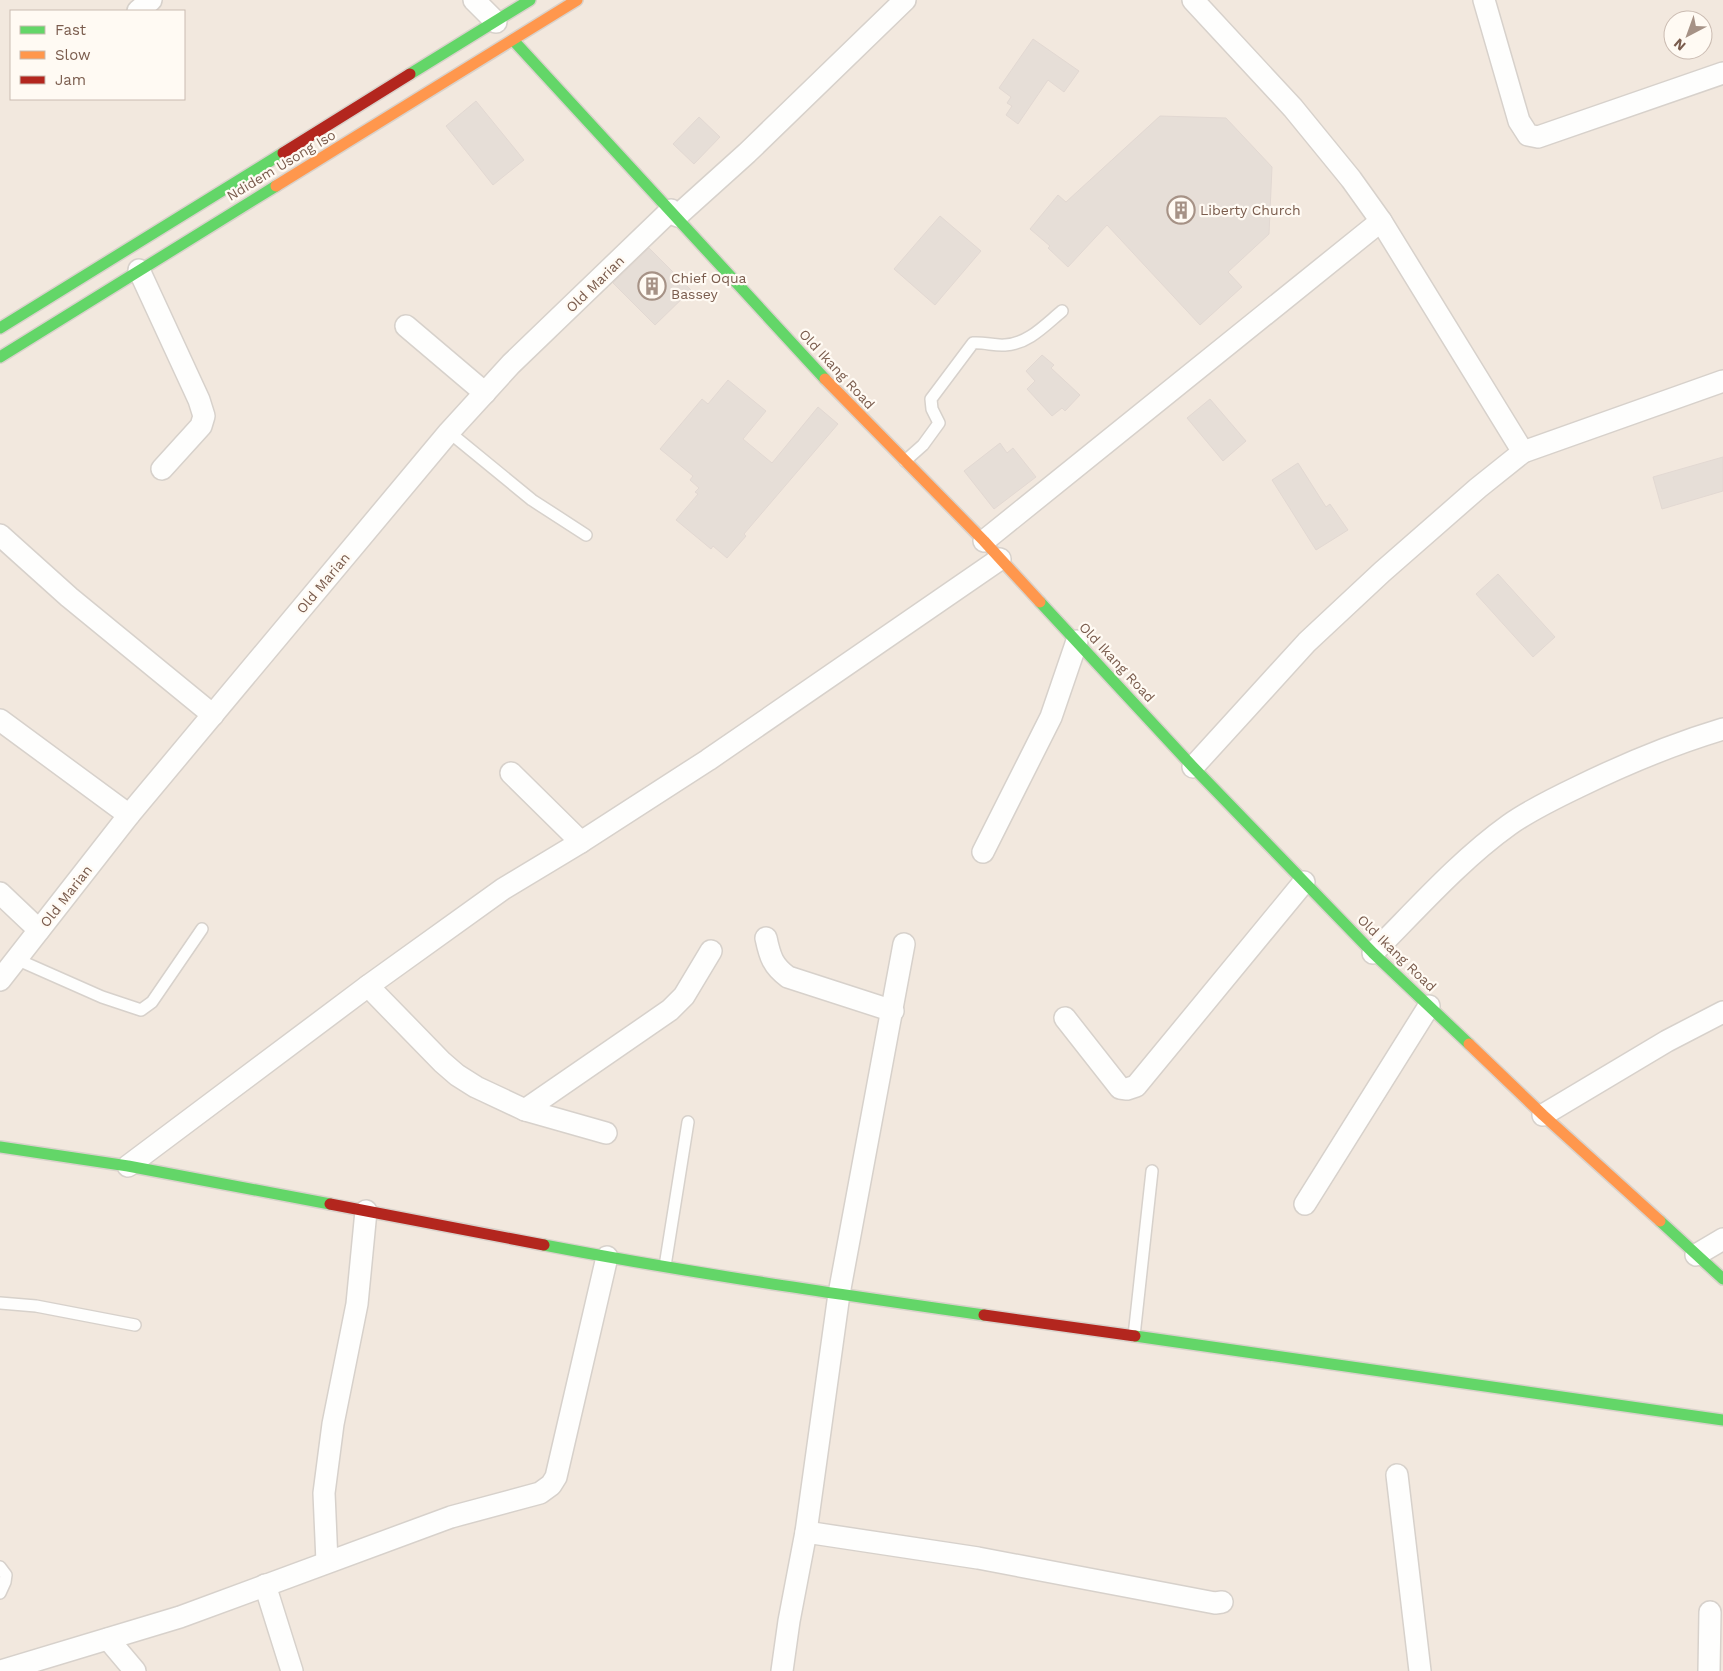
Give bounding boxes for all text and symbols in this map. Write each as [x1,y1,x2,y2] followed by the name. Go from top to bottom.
[10,10,185,100] legend
[1663,10,1713,60] north arrow
[55,21,87,39] text: Fast
[1670,35,1689,54] text: N
[55,46,91,64] text: Slow
[55,71,86,89] text: Jam
[224,126,338,204] street label: Ndidem Usong Iso
[1166,195,1196,225] building icon: Liberty Church
[1200,202,1301,218] place label: Liberty Church
[563,252,627,316] street label: Old Marian
[671,270,747,302] place label: Chief Oqua Bassey
[637,271,667,301] building icon: Chief Oqua Bassey
[796,326,878,412] street label: Old Ikang Road
[293,549,353,617] street label: Old Marian
[1076,619,1158,705] street label: Old Ikang Road
[37,862,95,930] street label: Old Marian
[1354,911,1440,995] street label: Old Ikang Road

